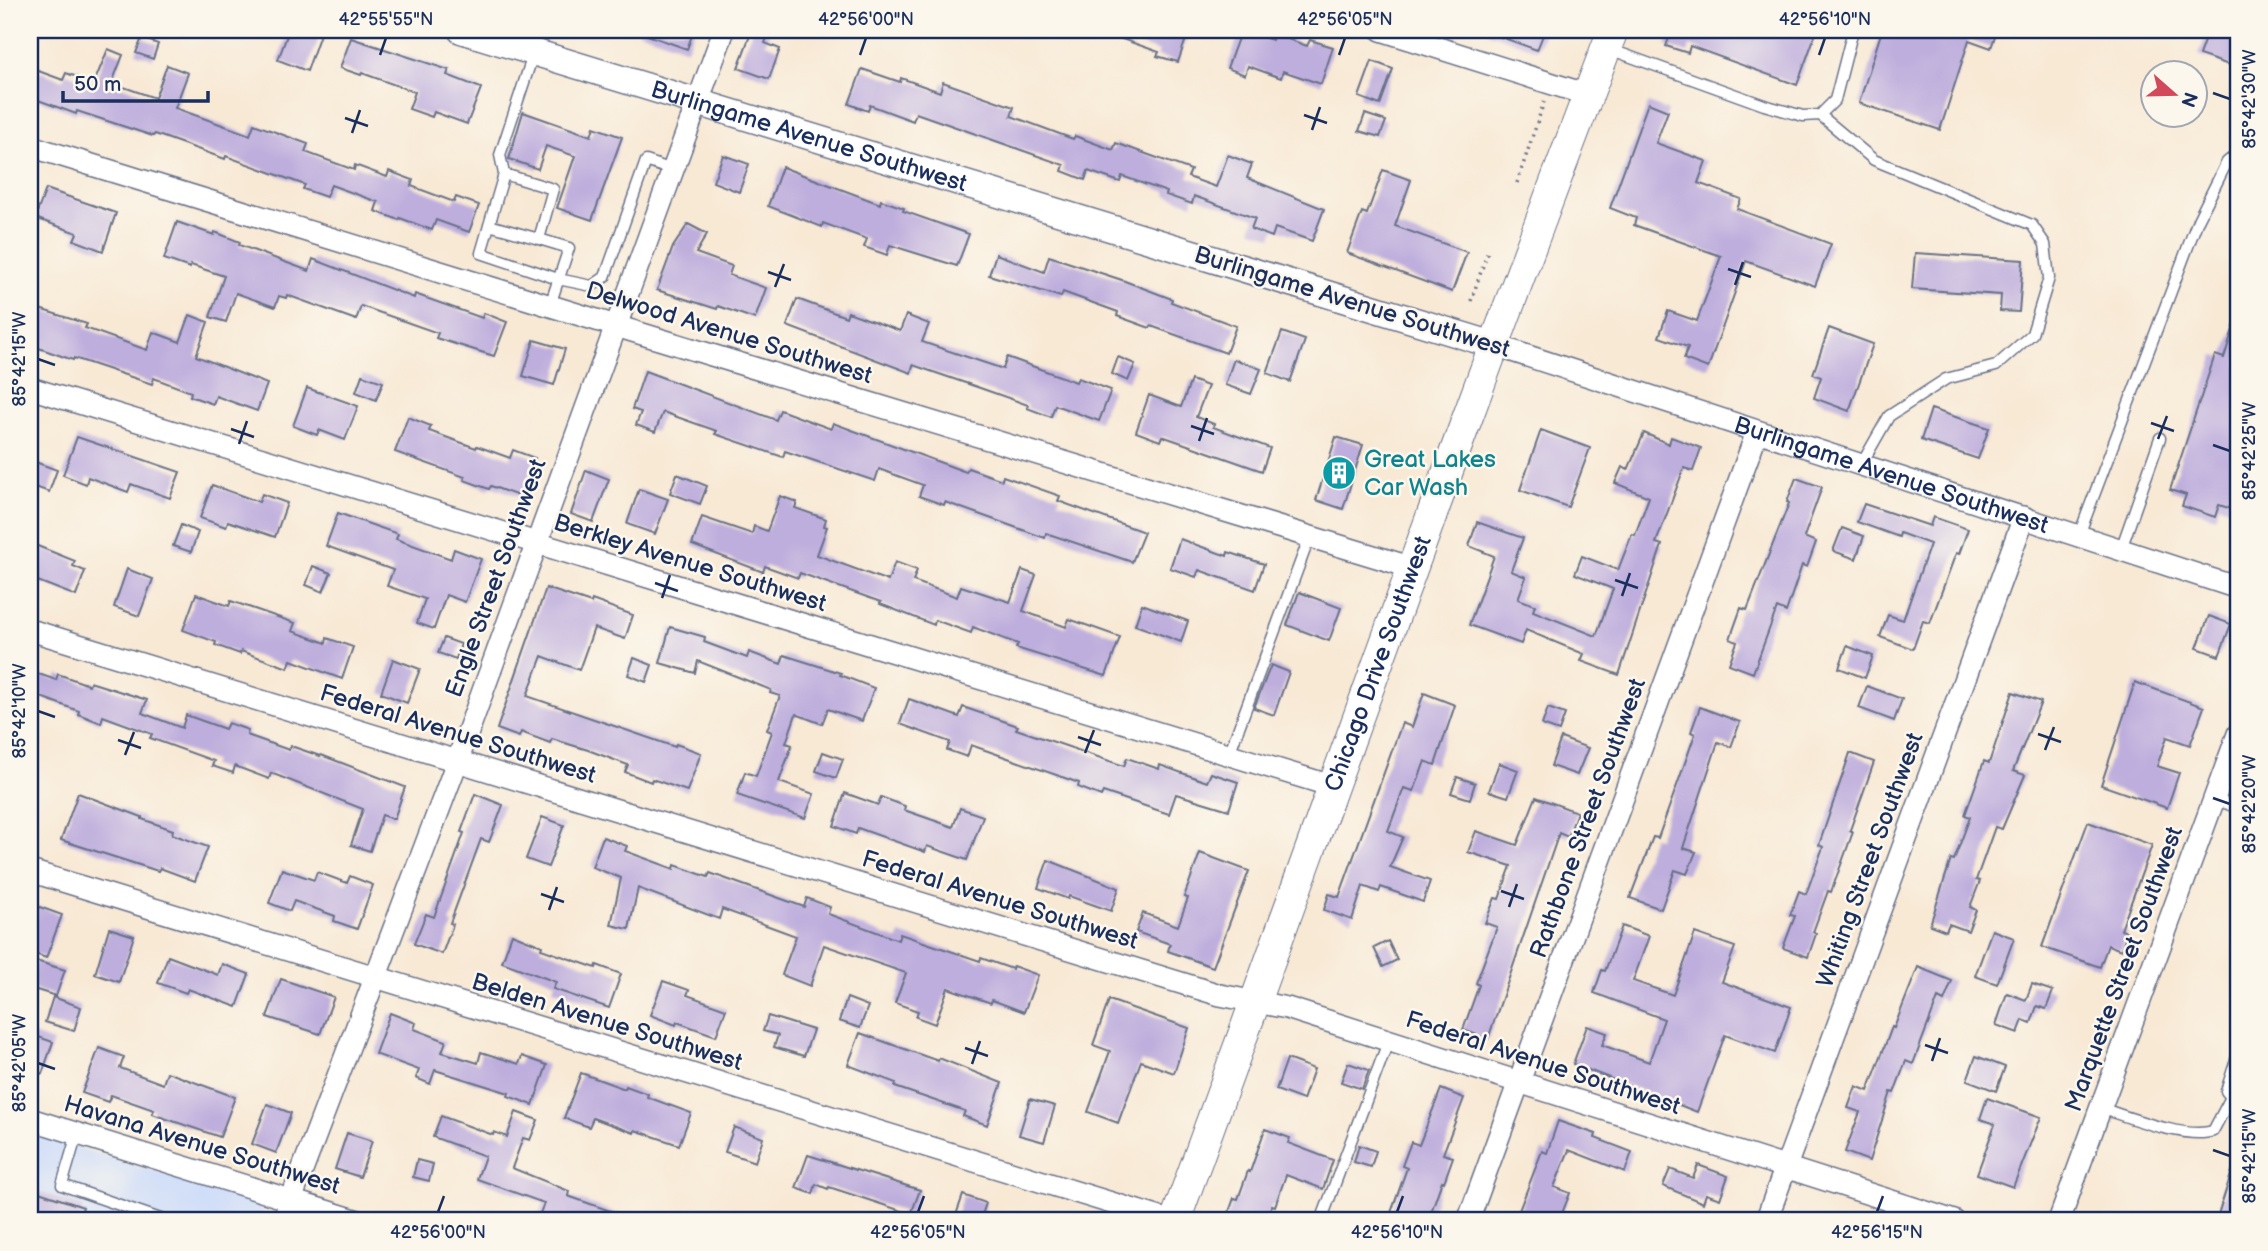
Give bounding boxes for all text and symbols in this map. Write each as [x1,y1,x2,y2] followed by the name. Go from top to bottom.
[339,9,433,30] text: 42°55'55"N
[818,9,914,30] text: 42°56'00"N
[1297,9,1393,30] text: 42°56'05"N
[1779,9,1871,30] text: 42°56'10"N
[2239,49,2260,149] text: 85°42'30"W
[63,60,208,104] scale bar
[2138,60,2208,130] north arrow
[74,72,121,97] text: 50 m
[648,74,971,198] street label: Burlingame Avenue Southwest
[2175,89,2202,110] text: N
[1191,240,1514,364] street label: Burlingame Avenue Southwest
[582,276,876,391] street label: Delwood Avenue Southwest
[9,311,30,406] text: 85°42'15"W
[2239,401,2260,500] text: 85°42'25"W
[1731,410,2053,540] street label: Burlingame Avenue Southwest
[1364,445,1496,502] place label: Great Lakes Car Wash
[439,454,553,701] street label: Engle Street Southwest
[1320,454,1358,492] building icon: Great Lakes Car Wash
[550,508,831,619] street label: Berkley Avenue Southwest
[1318,531,1438,796] street label: Chicago Drive Southwest
[9,663,30,759] text: 85°42'10"W
[1524,674,1652,962] street label: Rathbone Street Southwest
[316,678,600,790] street label: Federal Avenue Southwest
[1810,728,1930,991] street label: Whiting Street Southwest
[2239,754,2260,853] text: 85°42'20"W
[2059,822,2189,1116] street label: Marquette Street Southwest
[858,844,1142,956] street label: Federal Avenue Southwest
[468,967,746,1077] street label: Belden Avenue Southwest
[1402,1005,1685,1121] street label: Federal Avenue Southwest
[9,1013,30,1112] text: 85°42'05"W
[60,1089,344,1201] street label: Havana Avenue Southwest
[2239,1108,2260,1203] text: 85°42'15"W
[390,1222,486,1243] text: 42°56'00"N
[870,1222,966,1243] text: 42°56'05"N
[1351,1222,1443,1243] text: 42°56'10"N
[1831,1222,1923,1243] text: 42°56'15"N

